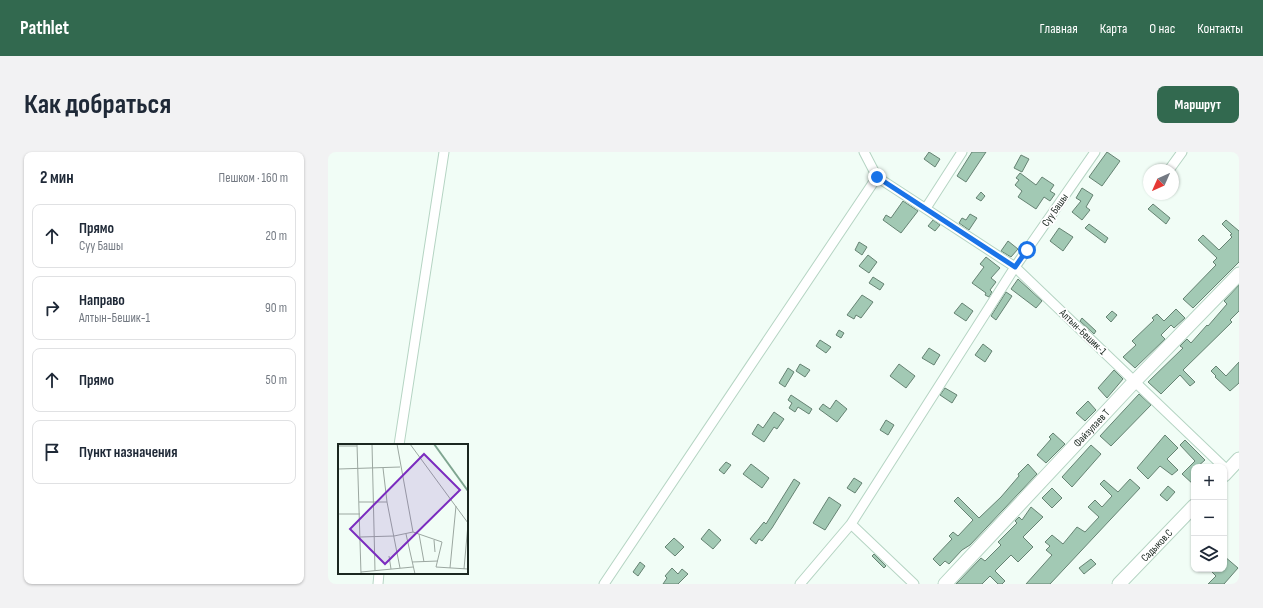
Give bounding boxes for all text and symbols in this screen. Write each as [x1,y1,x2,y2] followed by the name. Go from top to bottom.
[20,17,69,40] text: Pathlet
[1040,20,1078,37] text: Главная
[1100,20,1127,37] text: Карта
[1149,20,1175,37] text: О нас
[1197,20,1243,37] text: Контакты
[1157,86,1239,123] button: Маршрут
[24,88,171,121] text: Как добраться
[1143,164,1179,200] north arrow
[40,168,74,188] text: 2 мин
[868,168,886,186] route end
[219,170,288,186] text: Пешком · 160 m
[1039,191,1071,229] street label: Суу Башы
[79,219,114,238] text: Прямо
[41,225,63,247] icon: ahead
[265,228,287,244] text: 20 m
[79,238,123,254] text: Суу Башы
[1018,241,1036,259] route start
[79,291,125,310] text: Направо
[41,297,63,319] icon: right
[265,300,287,316] text: 90 m
[1056,306,1109,358] street label: Алтын-Бешик-1
[79,310,150,326] text: Алтын-Бешик-1
[41,369,63,391] icon: ahead
[79,371,114,390] text: Прямо
[266,372,287,388] text: 50 m
[1070,406,1112,449] street label: Файзулаев Т
[41,441,63,463] icon: arrive
[79,443,177,462] text: Пункт назначения
[338,444,468,574] inset map
[1191,464,1227,572] map controls
[1191,464,1227,500] button: +
[1191,500,1227,536] button: −
[1138,526,1175,564] street label: Садыков.С
[1191,536,1227,572] button: layers

